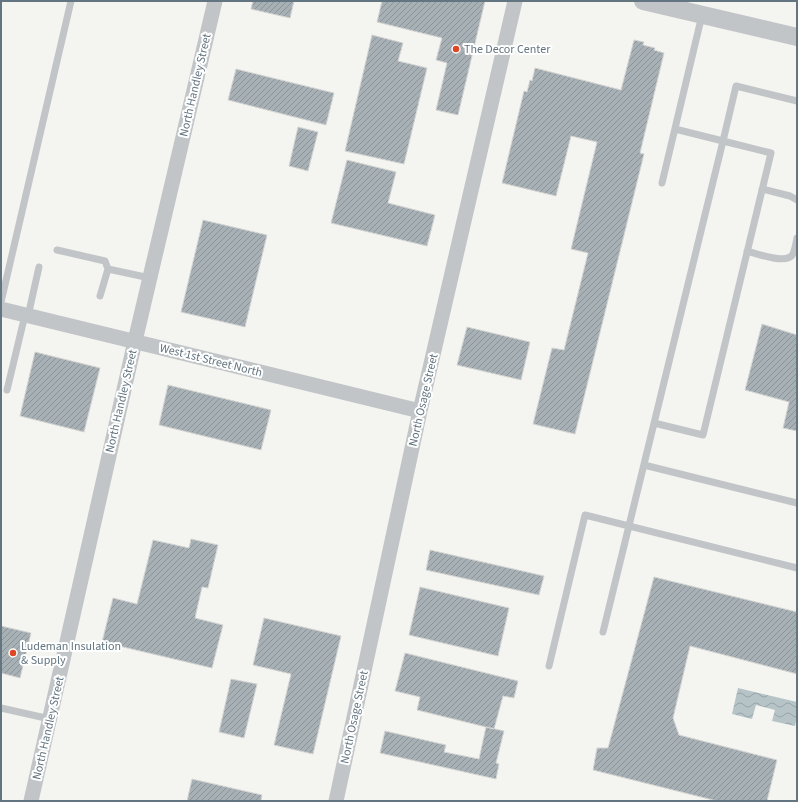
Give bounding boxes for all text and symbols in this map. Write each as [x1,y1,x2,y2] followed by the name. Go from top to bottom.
[175,32,216,138] street label: North Handley Street
[464,41,551,58] place label: The Decor Center
[451,44,461,54] marker: The Decor Center
[158,339,264,381] street label: West 1st Street North
[101,348,142,454] street label: North Handley Street
[405,352,442,448] street label: North Osage Street
[21,638,121,669] place label: Ludeman Insulation & Supply
[8,648,18,658] marker: Ludeman Insulation & Supply
[336,669,373,765] street label: North Osage Street
[28,675,69,781] street label: North Handley Street

